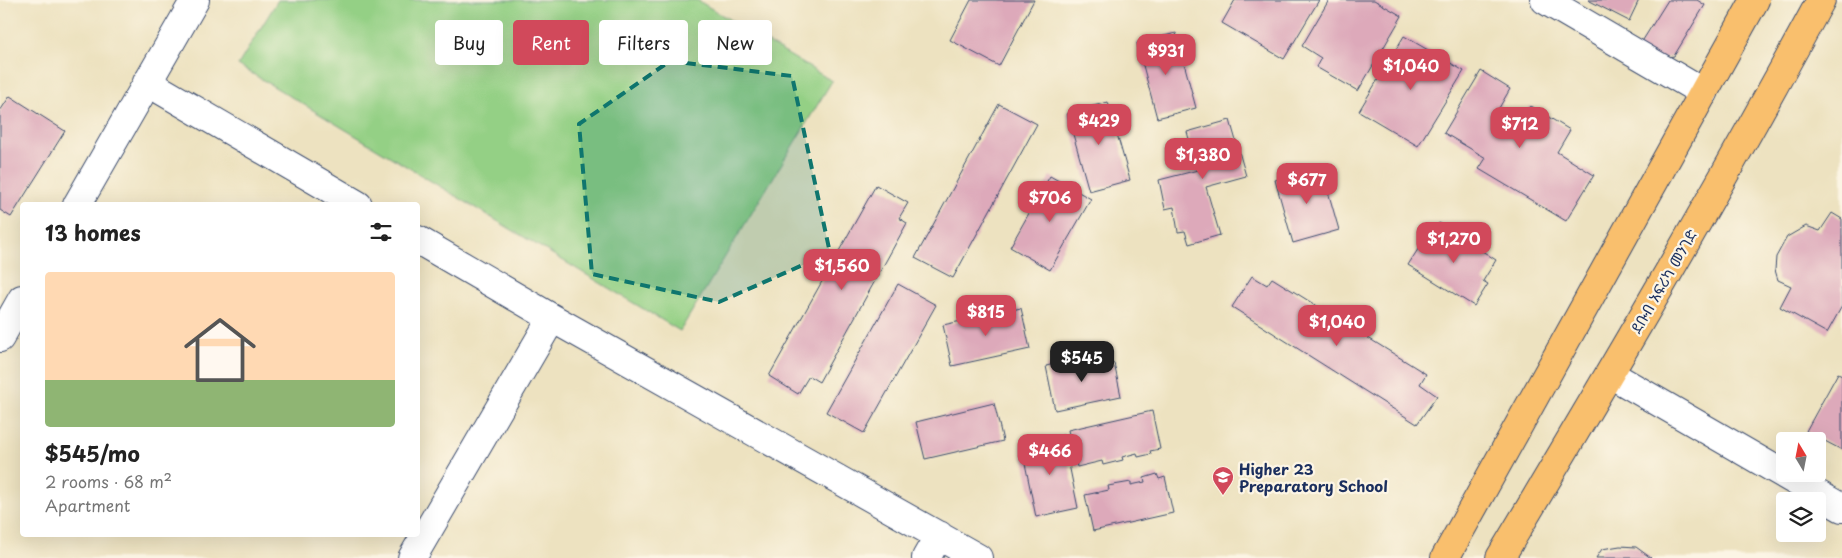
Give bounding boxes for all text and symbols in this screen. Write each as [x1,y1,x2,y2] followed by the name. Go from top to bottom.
[435,20,503,65] chip: Buy
[513,20,589,65] chip: Rent
[599,20,688,65] chip: Filters
[698,20,772,65] chip: New
[1136,34,1196,76] pin: $931
[1148,38,1184,62] text: $931
[1370,48,1452,91] pin: $1,040
[1383,53,1439,77] text: $1,040
[1069,104,1129,146] pin: $429
[1490,106,1550,149] pin: $712
[1078,108,1120,132] text: $429
[1501,111,1539,135] text: $712
[1162,138,1244,180] pin: $1,380
[1176,142,1230,166] text: $1,380
[1277,162,1337,205] pin: $677
[1288,167,1326,191] text: $677
[1020,180,1080,223] pin: $706
[1029,185,1071,209] text: $706
[45,216,141,248] text: 13 homes
[367,218,395,246] icon: filters
[1413,222,1495,264] pin: $1,270
[1624,224,1702,337] street label: ደቡብ አፍሪካ መንገድ
[1427,226,1481,250] text: $1,270
[801,248,883,291] pin: $1,560
[814,253,870,277] text: $1,560
[956,294,1016,337] pin: $815
[967,299,1005,323] text: $815
[1296,304,1378,347] pin: $1,040
[175,305,265,395] icon: home
[1309,309,1365,333] text: $1,040
[1052,340,1112,383] pin: $545
[1061,345,1103,369] text: $545
[1776,432,1826,482] north arrow
[1776,432,1826,542] map controls
[1020,434,1080,476] pin: $466
[45,437,140,469] text: $545/mo
[1029,438,1071,462] text: $466
[1239,457,1388,497] place label: Higher 23 Preparatory School
[1211,465,1235,496] school or university icon: Higher 23 Preparatory School
[45,469,172,493] text: 2 rooms · 68 m²
[1776,492,1826,542] button: layers
[45,493,130,517] text: Apartment

